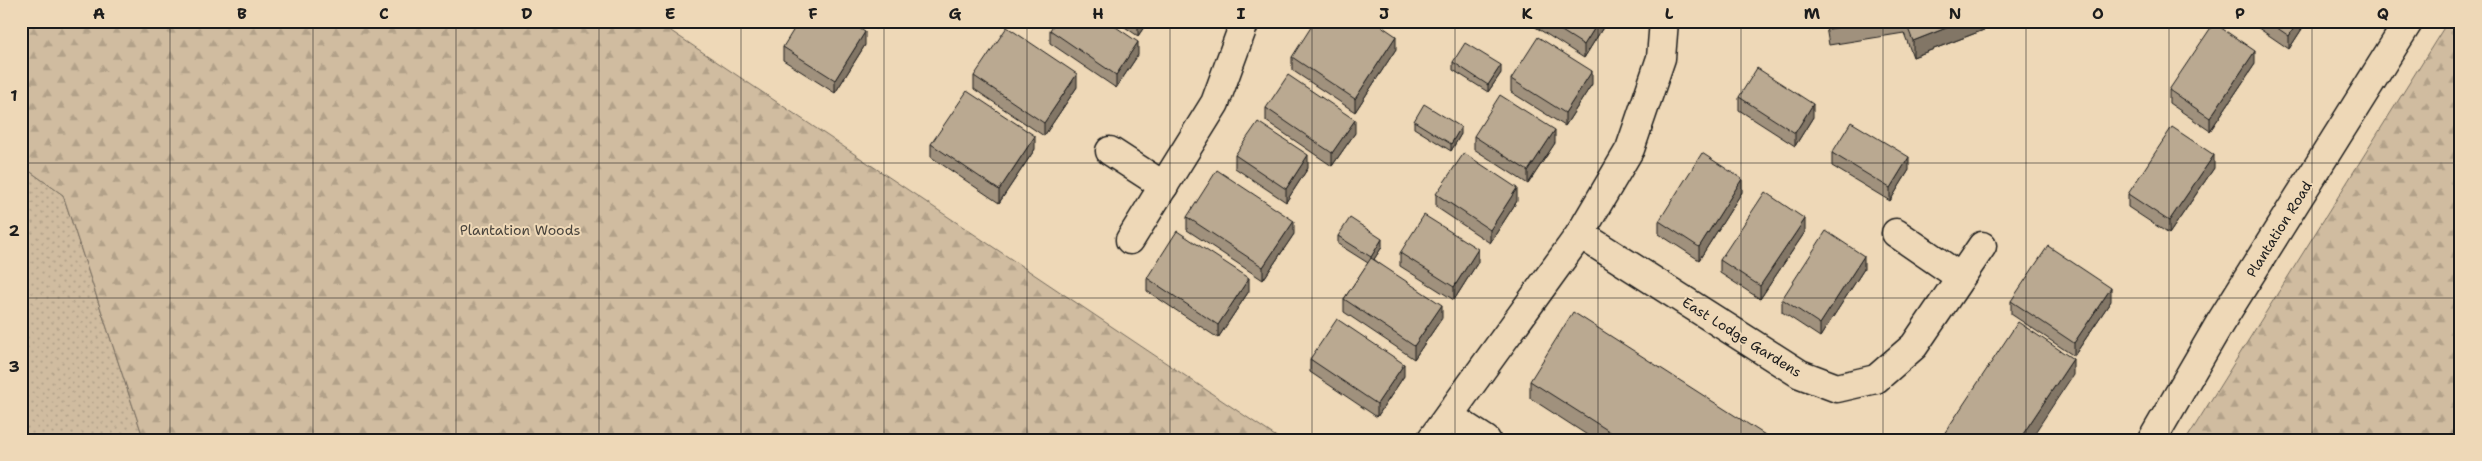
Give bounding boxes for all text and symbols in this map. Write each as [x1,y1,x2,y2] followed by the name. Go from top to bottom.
[93,3,105,24] text: A
[237,3,247,24] text: B
[379,3,389,24] text: C
[521,3,533,24] text: D
[665,3,675,24] text: E
[808,3,818,24] text: F
[949,3,962,24] text: G
[1092,3,1104,24] text: H
[1237,3,1246,24] text: I
[1379,3,1389,24] text: J
[1522,3,1533,24] text: K
[1665,3,1674,24] text: L
[1804,3,1821,24] text: M
[1949,3,1961,24] text: N
[2092,3,2104,24] text: O
[2235,3,2245,24] text: P
[2377,3,2389,24] text: Q
[10,85,18,106] text: 1
[2242,177,2316,281] street label: Plantation Road
[8,220,20,241] text: 2
[460,221,580,239] park label: Plantation Woods
[1679,293,1805,381] street label: East Lodge Gardens
[8,356,20,377] text: 3

